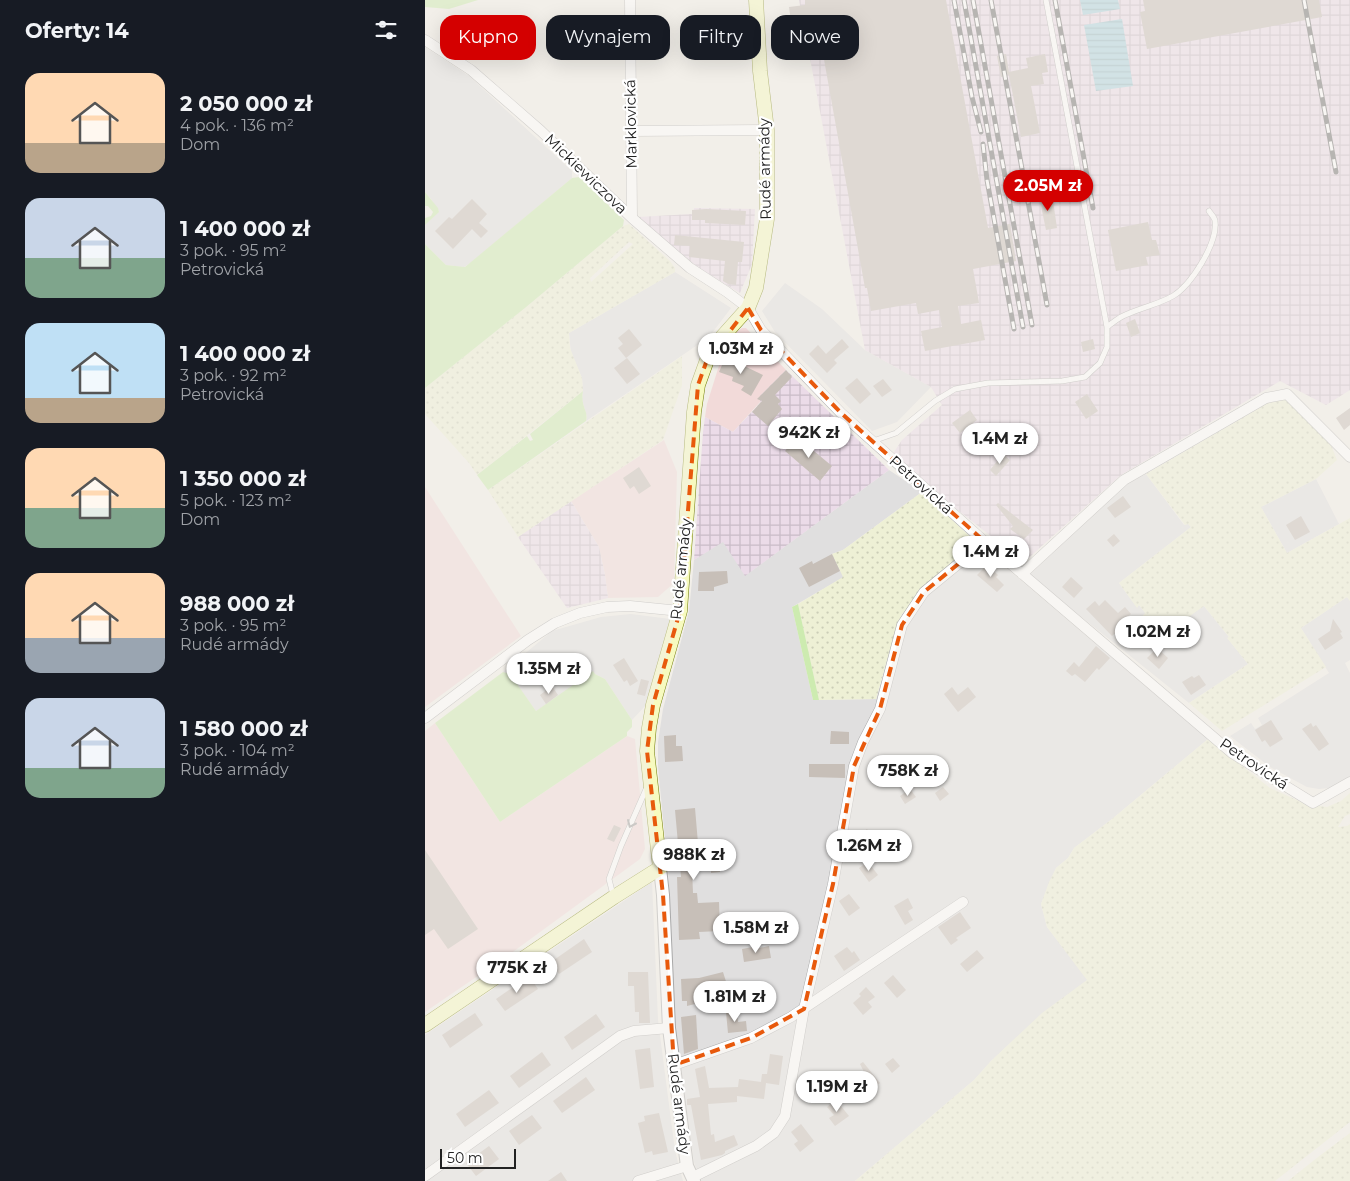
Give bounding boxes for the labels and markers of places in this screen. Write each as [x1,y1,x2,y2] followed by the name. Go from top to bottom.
[996,170,1100,212] pin: 2.05M zł
[689,332,793,375] pin: 1.03M zł
[763,416,855,459] pin: 942K zł
[954,422,1046,465] pin: 1.4M zł
[945,536,1037,578] pin: 1.4M zł
[1106,616,1210,658] pin: 1.02M zł
[497,652,601,695] pin: 1.35M zł
[862,754,954,797] pin: 758K zł
[817,830,921,872] pin: 1.26M zł
[648,838,740,881] pin: 988K zł
[704,912,808,954] pin: 1.58M zł
[471,952,563,994] pin: 775K zł
[683,980,787,1023] pin: 1.81M zł
[785,1070,889,1113] pin: 1.19M zł

